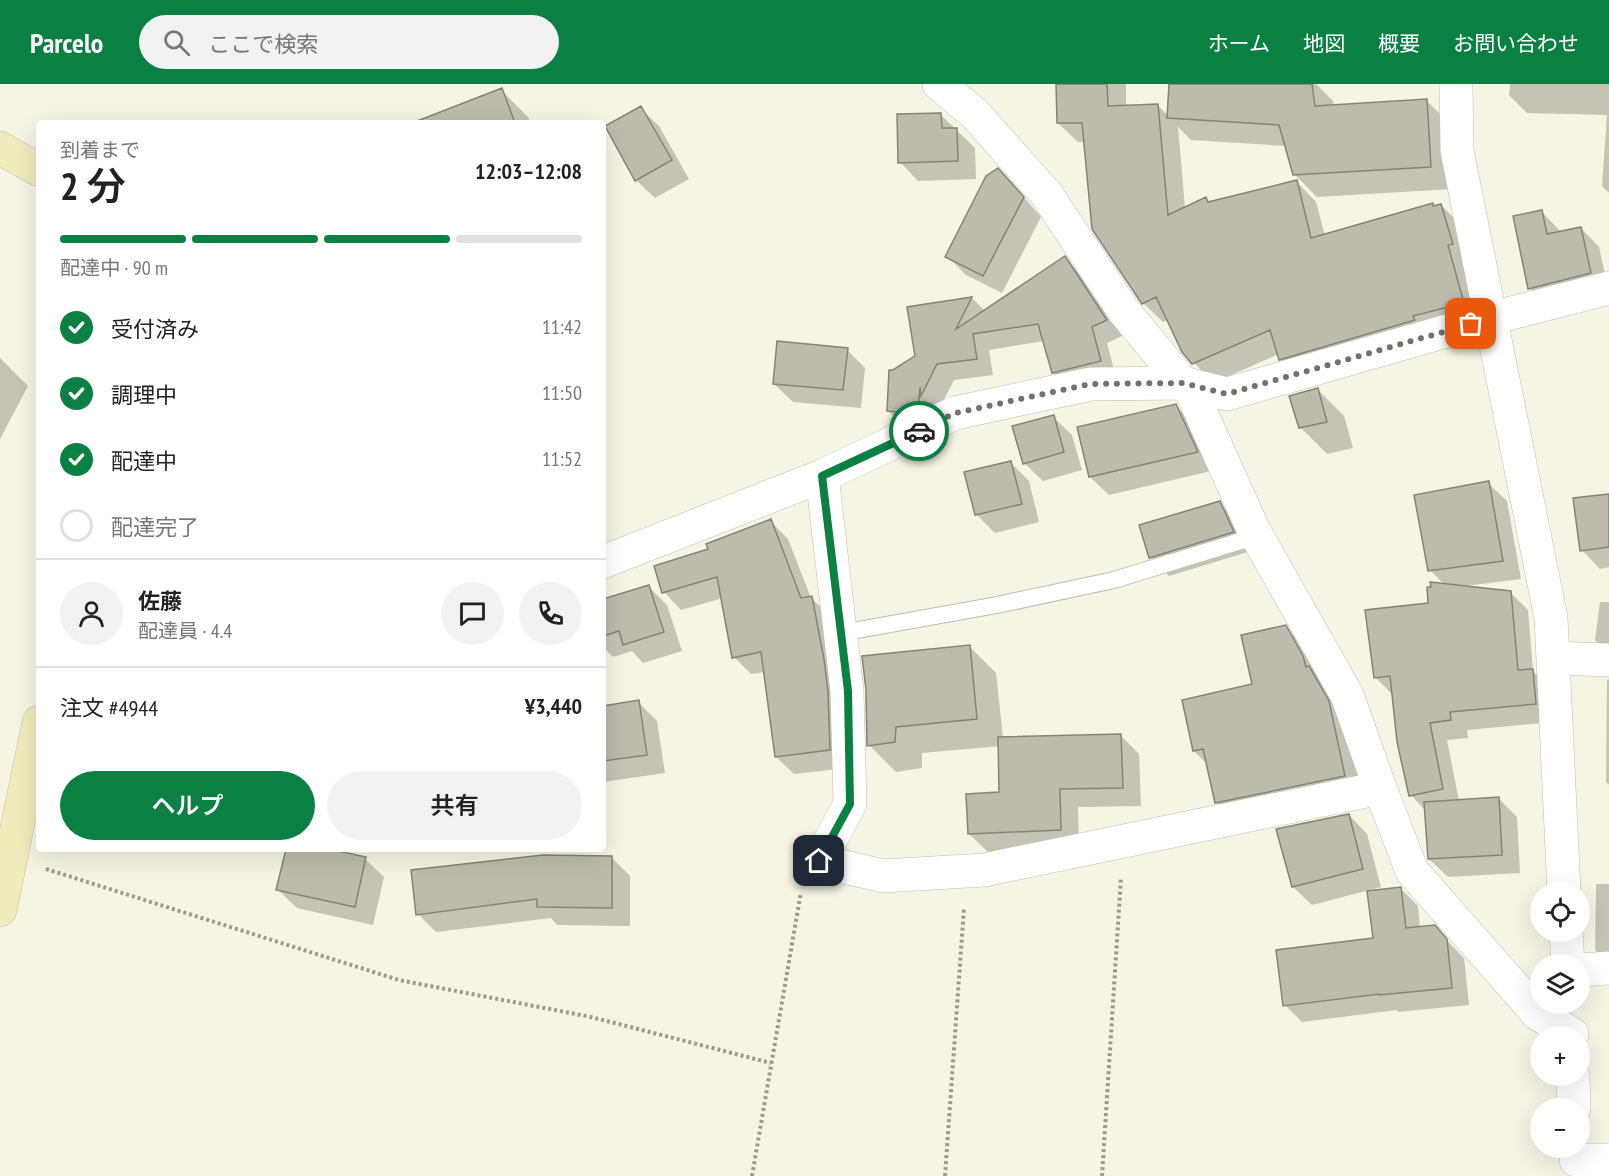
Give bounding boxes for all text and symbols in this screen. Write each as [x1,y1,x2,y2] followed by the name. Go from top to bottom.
[139,15,559,69] search box
[30,24,103,61] text: Parcelo
[160,26,193,59] icon: search
[208,30,318,58] text: ここで検索
[1208,30,1270,57] text: ホーム
[1303,30,1345,57] text: 地図
[1378,30,1420,57] text: 概要
[1453,30,1579,57] text: お問い合わせ
[60,137,140,163] text: 到着まで
[475,157,582,185] text: 12:03–12:08
[60,160,126,211] text: 2 分
[60,255,168,281] text: 配達中 · 90 m
[1445,298,1496,349] pin
[1454,307,1487,340] icon: bag
[60,311,93,344] icon: check
[542,314,582,340] text: 11:42
[111,315,199,343] text: 受付済み
[60,377,93,410] icon: check
[542,380,582,406] text: 11:50
[111,381,177,409] text: 調理中
[889,401,949,461] courier
[903,415,936,448] icon: car
[60,443,93,476] icon: check
[542,446,582,472] text: 11:52
[111,447,177,475] text: 配達中
[111,513,199,541] text: 配達完了
[60,582,123,645] button: person
[441,582,504,645] button: chat
[519,582,582,645] button: phone
[138,587,182,615] text: 佐藤
[138,618,232,644] text: 配達員 · 4.4
[525,692,582,720] text: ¥3,440
[60,694,158,722] text: 注文 #4944
[60,771,315,840] button: ヘルプ
[327,771,582,840] button: 共有
[793,835,844,886] pin
[802,844,835,877] icon: home
[1530,882,1590,1158] map controls
[1530,882,1590,942] button: locate
[1530,954,1590,1014] button: layers
[1530,1026,1590,1086] button: +
[1530,1098,1590,1158] button: −

